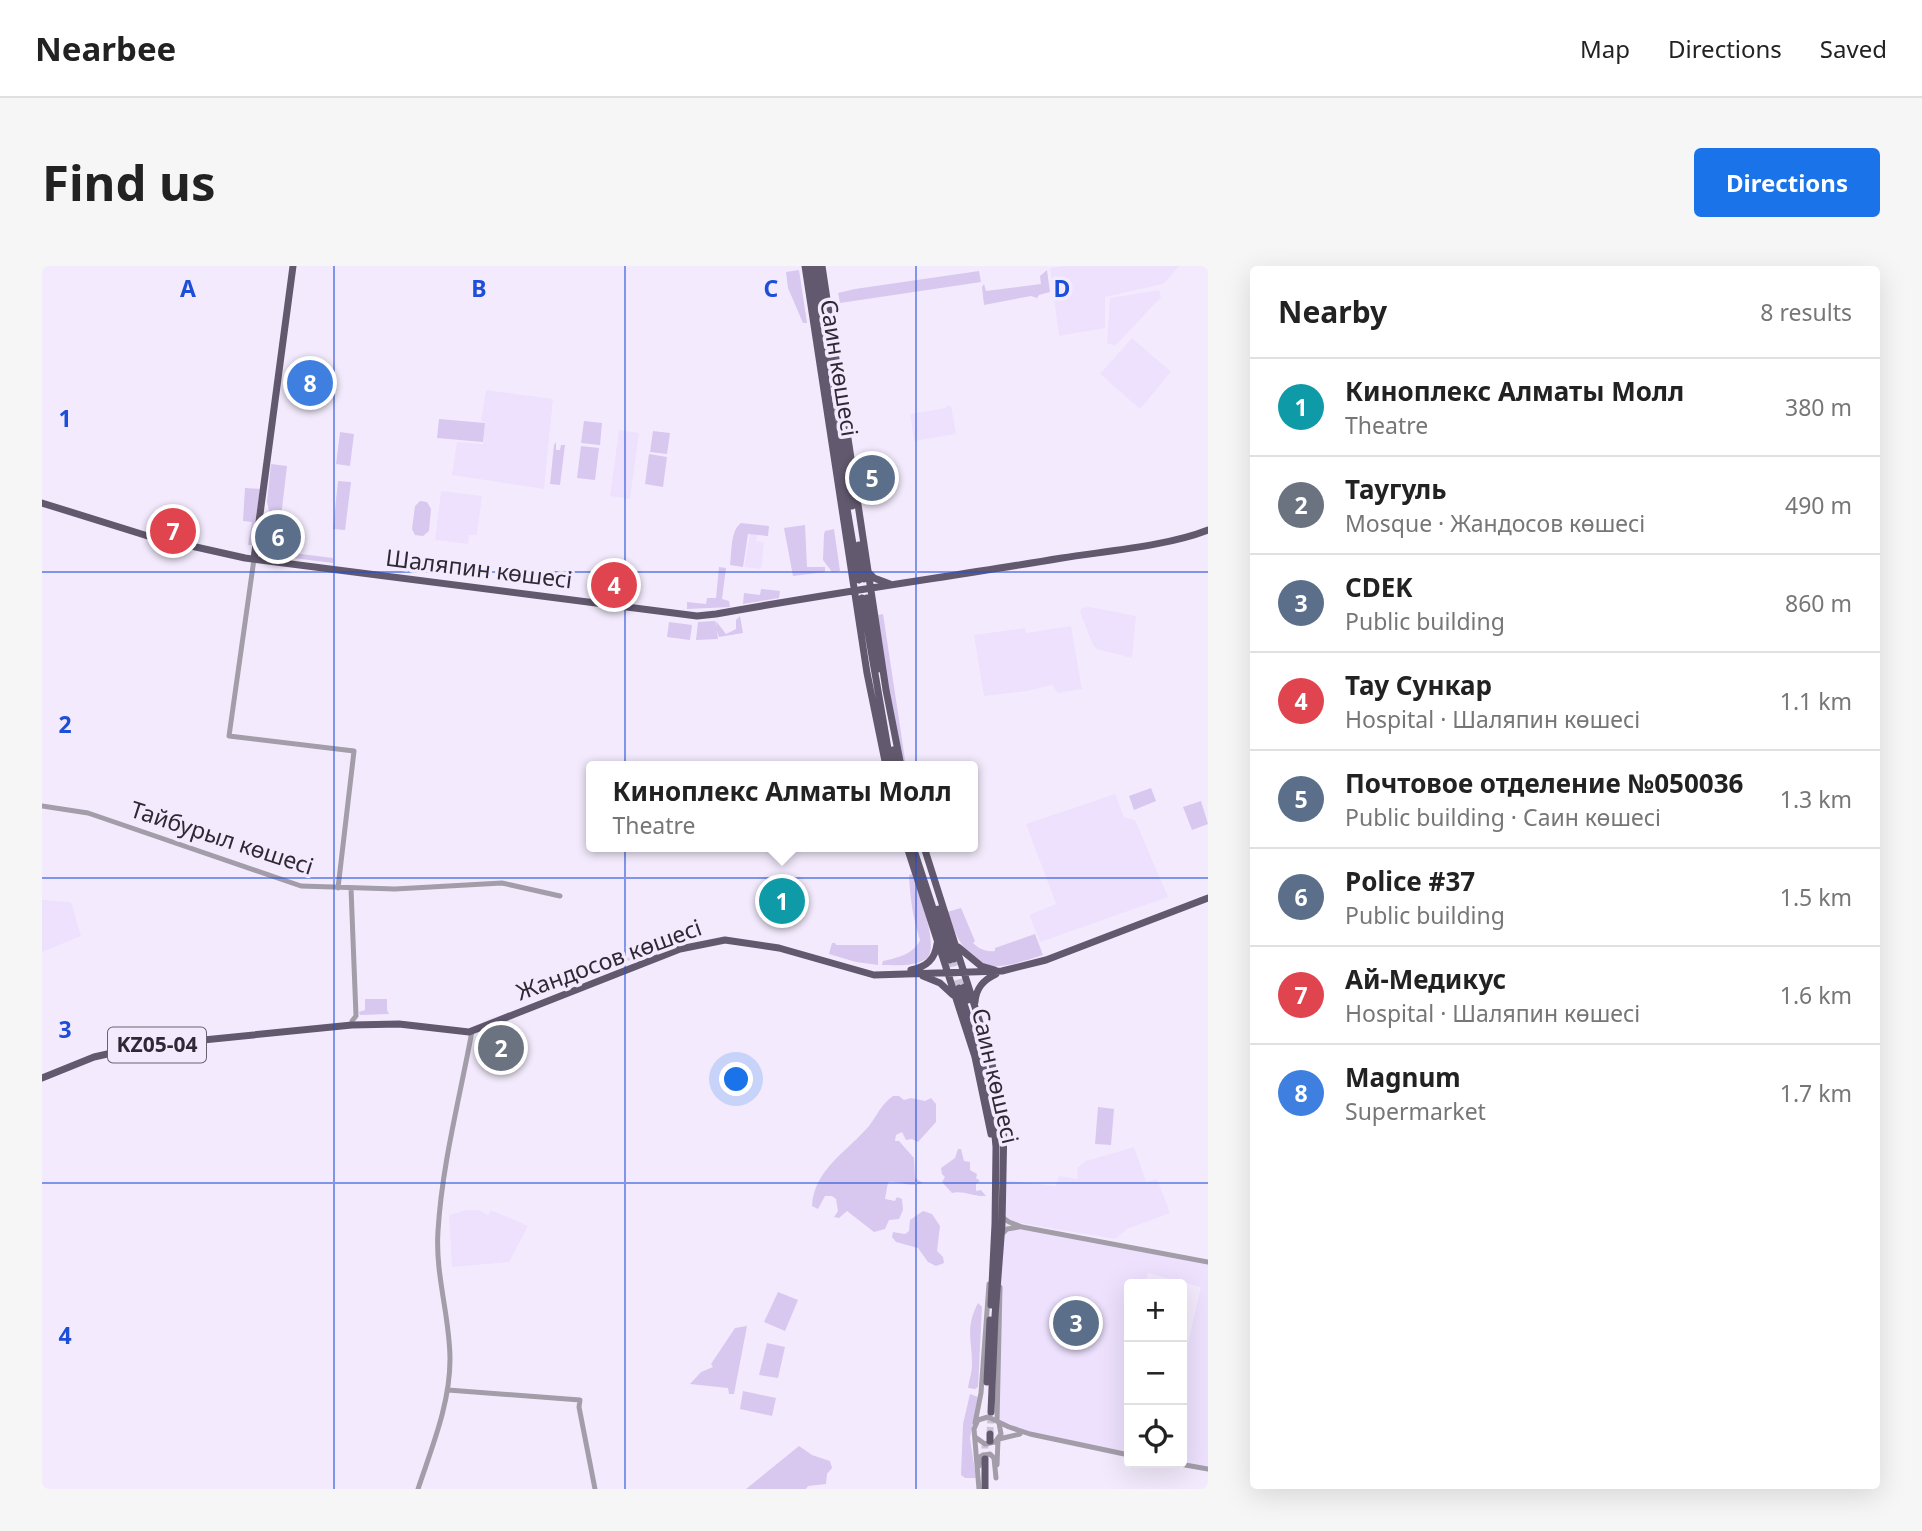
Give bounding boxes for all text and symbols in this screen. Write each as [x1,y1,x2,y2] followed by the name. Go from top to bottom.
[35,26,176,71] text: Nearbee
[1580,32,1630,65] text: Map
[1668,32,1782,65] text: Directions
[1820,32,1887,65] text: Saved
[1694,148,1880,217] button: Directions
[42,149,216,215] text: Find us
[180,272,196,304] text: A
[471,272,487,304] text: B
[764,272,779,304] text: C
[1054,272,1070,304] text: D
[1278,291,1387,332] text: Nearby
[1760,296,1852,328] text: 8 results
[813,297,867,439] street label: Саин көшесі
[287,357,333,409] pin: 8
[1345,373,1684,409] text: Киноплекс Алматы Молл
[1294,391,1308,423] text: 1
[1785,391,1852,423] text: 380 m
[58,402,72,434] text: 1
[1345,409,1428,441] text: Theatre
[849,452,895,504] pin: 5
[1345,471,1447,507] text: Таугуль
[1294,489,1308,521] text: 2
[1785,489,1852,521] text: 490 m
[150,505,196,557] pin: 7
[1345,507,1645,539] text: Mosque · Жандосов көшесі
[255,511,301,563] pin: 6
[384,541,574,595] street label: Шаляпин көшесі
[591,559,637,611] pin: 4
[1345,569,1413,605] text: CDEK
[1294,587,1308,619] text: 3
[1785,587,1852,619] text: 860 m
[1345,605,1505,637] text: Public building
[1345,667,1492,703] text: Тау Сункар
[1294,685,1308,717] text: 4
[1780,685,1852,717] text: 1.1 km
[1345,703,1640,735] text: Hospital · Шаляпин көшесі
[58,708,72,740] text: 2
[586,761,978,852] popup
[1345,765,1743,801] text: Почтовое отделение №050036
[612,773,952,809] text: Киноплекс Алматы Молл
[1294,783,1308,815] text: 5
[1780,783,1852,815] text: 1.3 km
[127,792,318,882] street label: Тайбурыл көшесі
[1345,801,1661,833] text: Public building · Саин көшесі
[612,809,696,841] text: Theatre
[1345,863,1475,899] text: Police #37
[759,875,805,927] pin: 1
[1294,881,1308,913] text: 6
[1780,881,1852,913] text: 1.5 km
[1345,899,1505,931] text: Public building
[512,911,706,1007] street label: Жандосов көшесі
[1345,961,1506,997] text: Ай-Медикус
[1294,979,1308,1011] text: 7
[1780,979,1852,1011] text: 1.6 km
[1345,997,1640,1029] text: Hospital · Шаляпин көшесі
[965,1005,1027,1147] street label: Саин көшесі
[58,1013,72,1045] text: 3
[478,1022,524,1074] pin: 2
[108,1028,206,1062] road number: KZ05-04
[1345,1059,1461,1095] text: Magnum
[719,1062,753,1096] your location
[1294,1077,1308,1109] text: 8
[1780,1077,1852,1109] text: 1.7 km
[1345,1095,1486,1127] text: Supermarket
[1124,1279,1187,1468] map controls
[1124,1279,1187,1342] button: +
[1053,1297,1099,1349] pin: 3
[58,1319,72,1351] text: 4
[1124,1342,1187,1405] button: −
[1124,1405,1187,1468] button: locate

